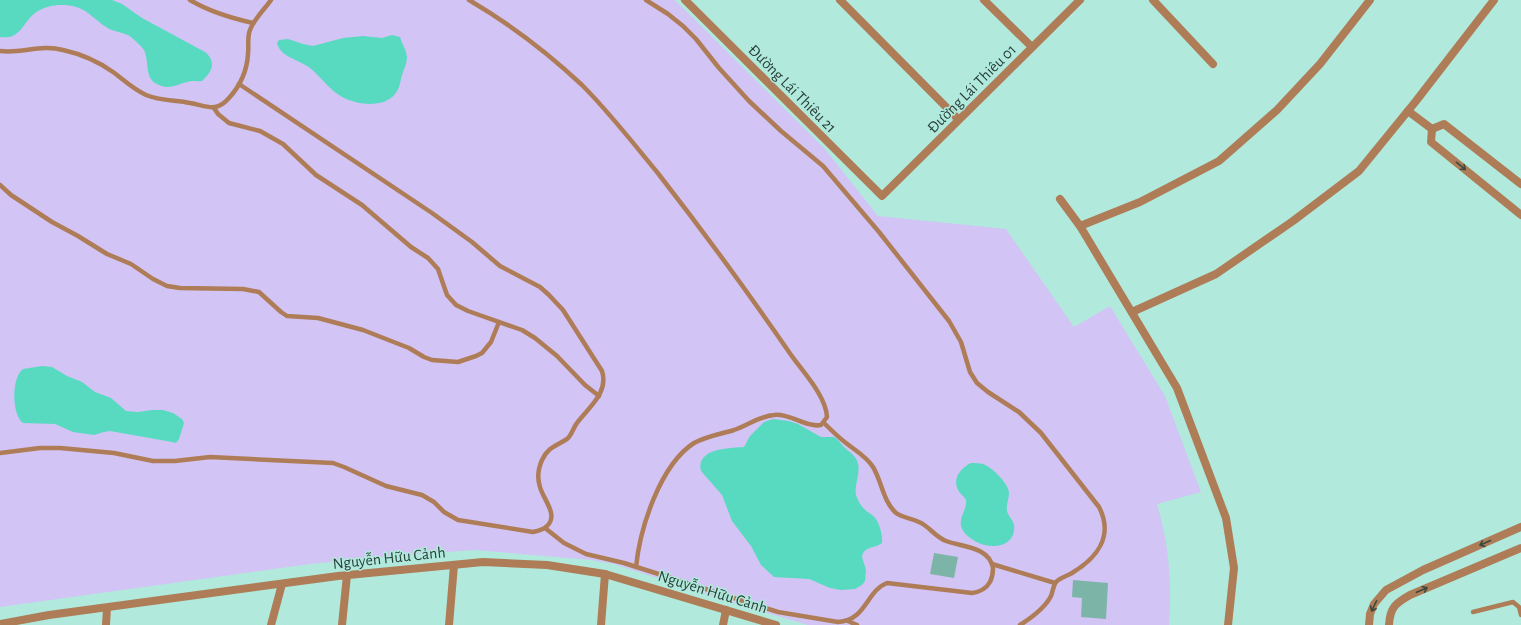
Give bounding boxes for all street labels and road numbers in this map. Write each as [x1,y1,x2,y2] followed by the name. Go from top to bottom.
[924,41,1019,136] street label: Đường Lái Thiêu 01
[745,42,839,136] street label: Đường Lái Thiêu 21
[332,542,446,573] street label: Nguyễn Hữu Cảnh
[656,566,770,617] street label: Nguyễn Hữu Cảnh

